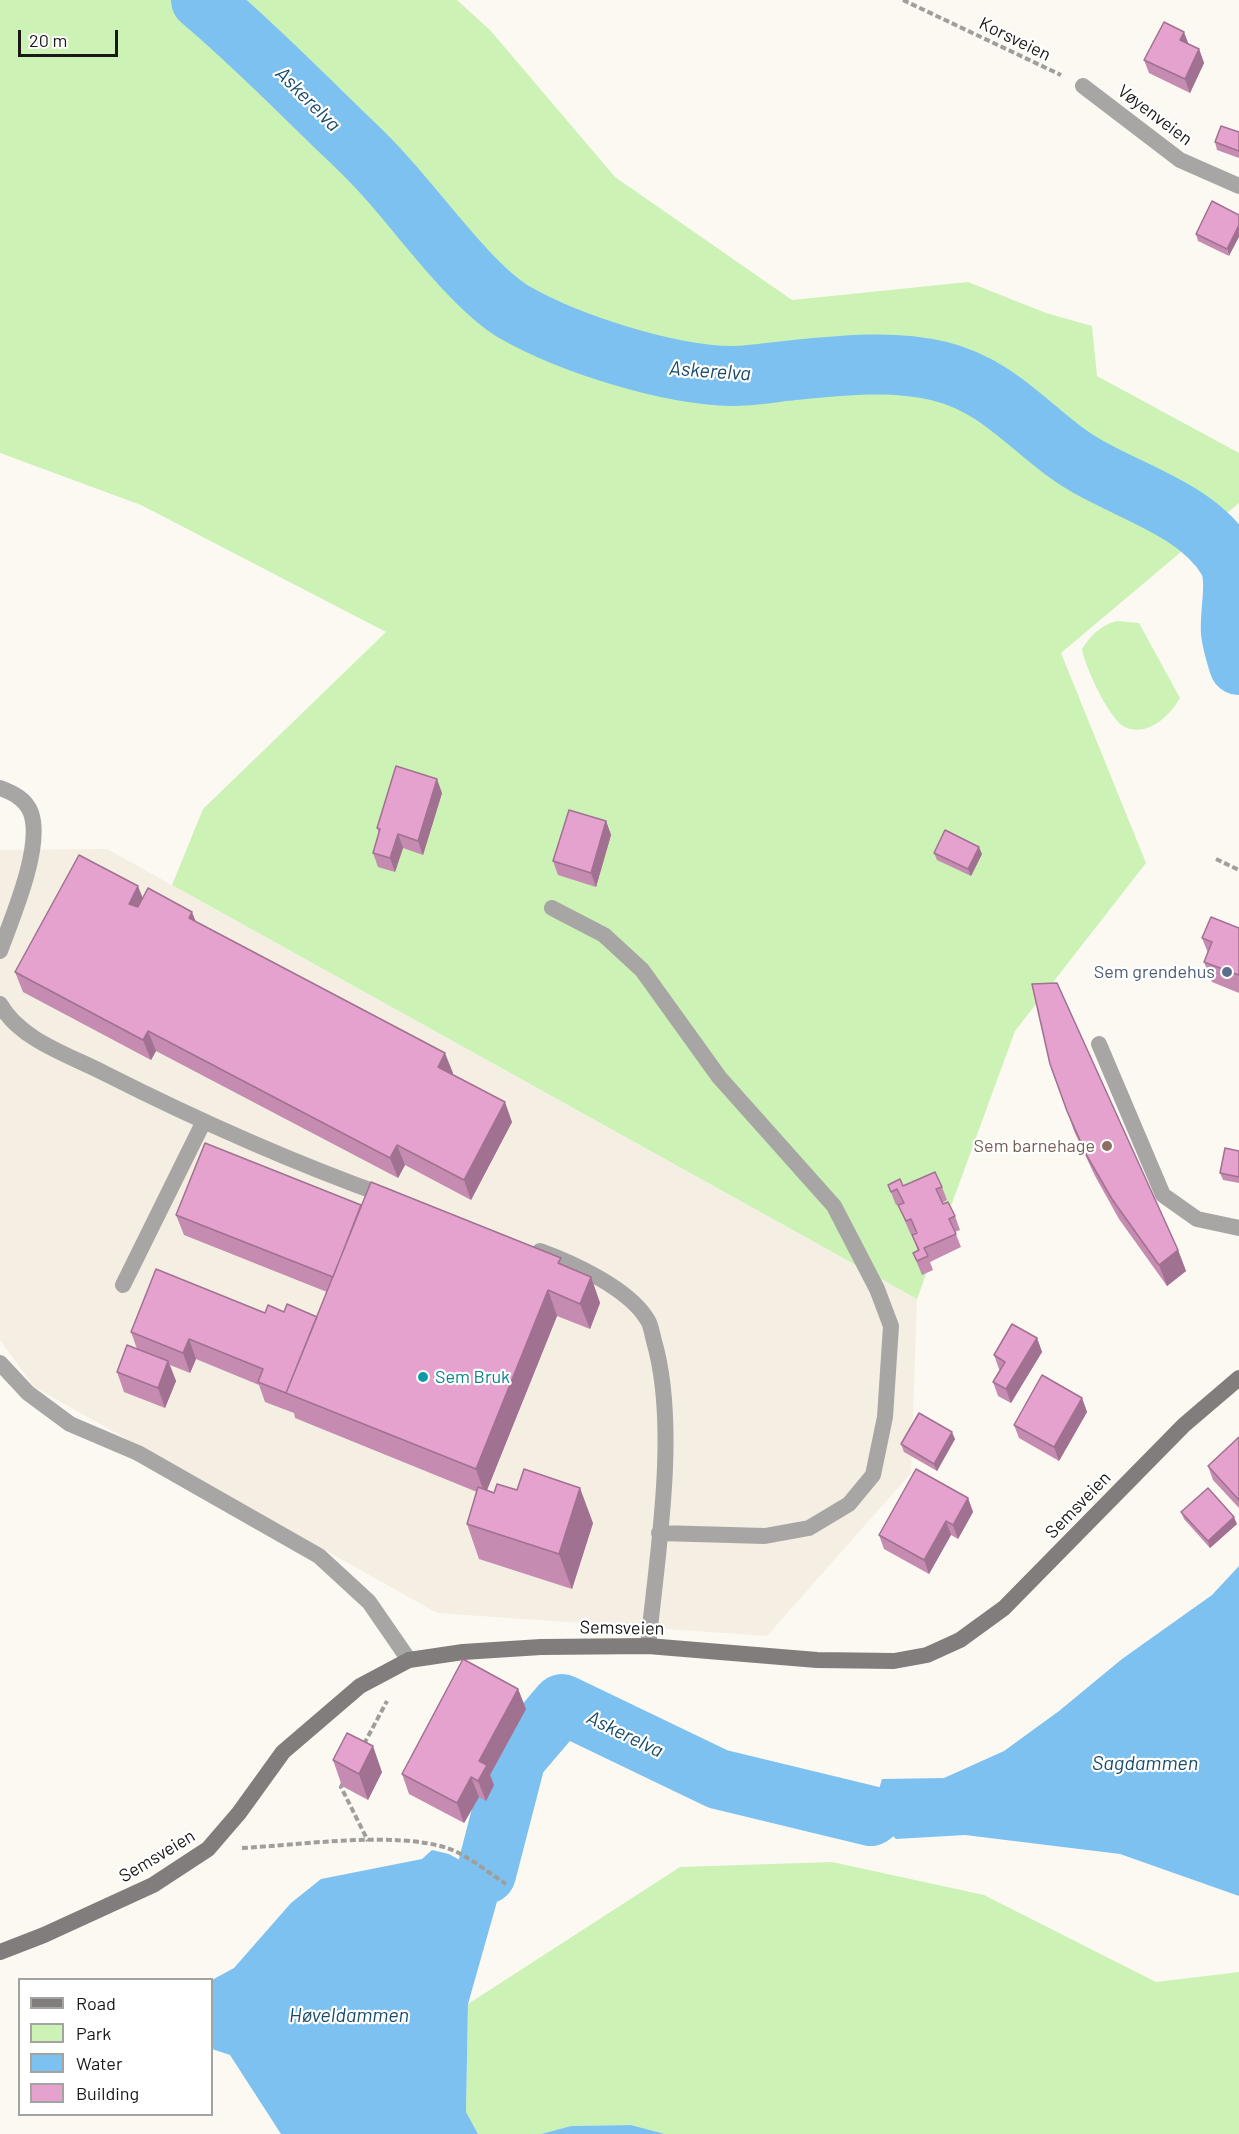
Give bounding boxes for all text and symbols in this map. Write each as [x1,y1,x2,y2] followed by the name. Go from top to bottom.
[976,12,1054,66] street label: Korsveien
[21,18,122,56] scale bar
[29,29,67,51] text: 20 m
[271,62,345,136] water label: Askerelva
[1113,80,1197,150] street label: Vøyenveien
[668,356,752,386] water label: Askerelva
[1094,961,1215,983] place label: Sem grendehus
[1220,965,1234,979] marker: Sem grendehus
[974,1135,1095,1157] place label: Sem barnehage
[1100,1139,1114,1153] marker: Sem barnehage
[435,1366,510,1388] place label: Sem Bruk
[416,1370,430,1384] marker: Sem Bruk
[1041,1467,1115,1543] street label: Semsveien
[579,1616,665,1640] street label: Semsveien
[583,1705,667,1763] water label: Askerelva
[1092,1751,1198,1775] water label: Sagdammen
[115,1825,199,1887] street label: Semsveien
[18,1978,213,2116] legend
[76,1992,116,2014] text: Road
[289,2003,409,2027] water label: Høveldammen
[76,2022,111,2044] text: Park
[76,2052,123,2074] text: Water
[76,2082,139,2104] text: Building

